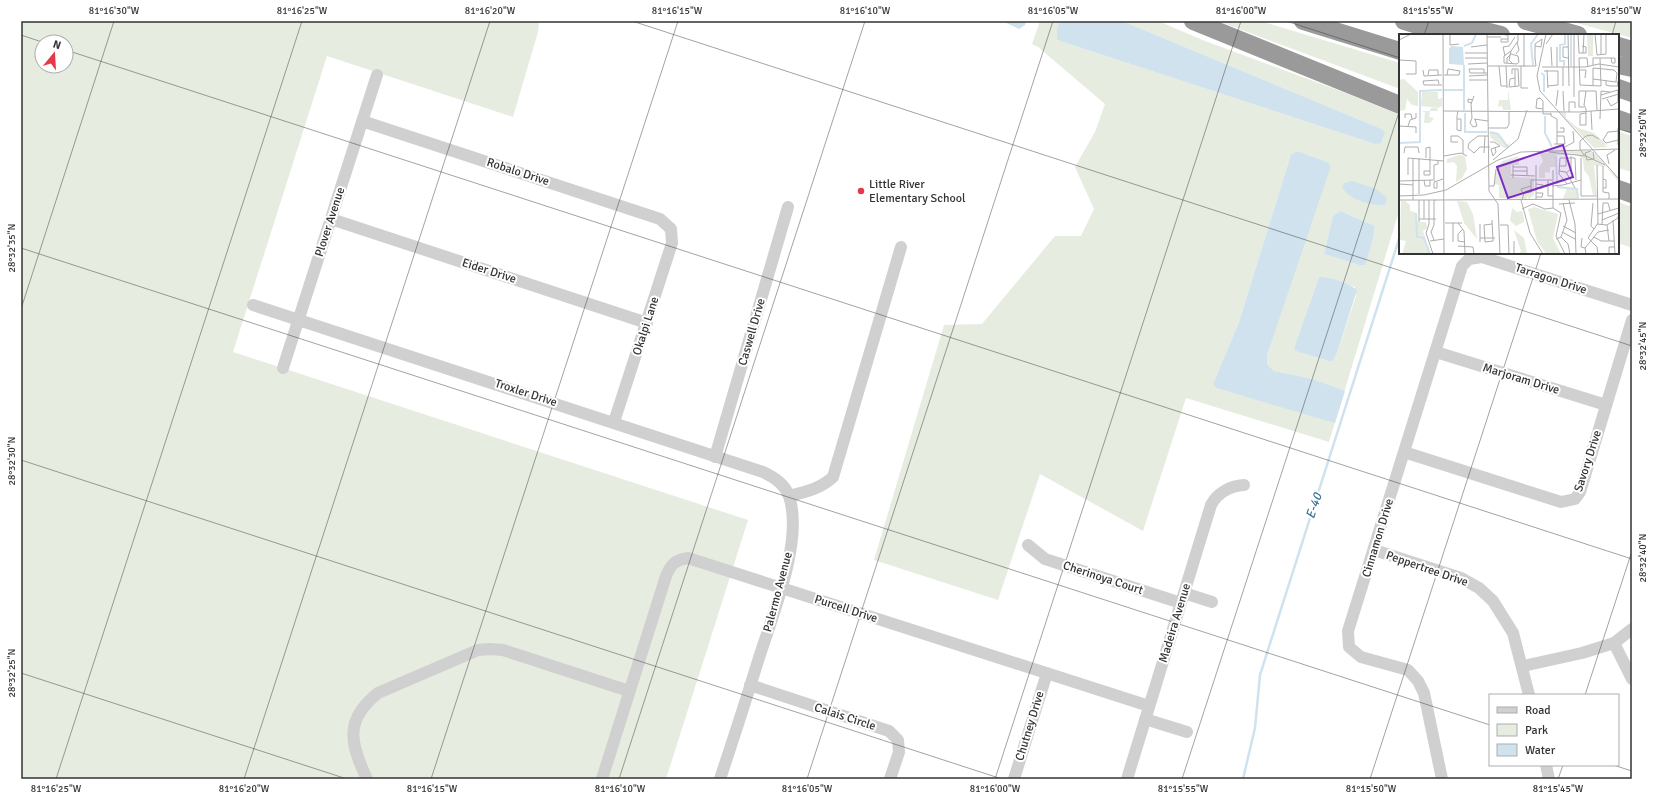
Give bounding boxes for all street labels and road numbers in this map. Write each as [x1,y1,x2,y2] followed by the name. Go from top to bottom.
[485,155,551,189] street label: Robalo Drive
[312,185,348,259] street label: Plover Avenue
[460,255,518,287] street label: Eider Drive
[1513,260,1589,298] street label: Tarragon Drive
[630,295,662,357] street label: Okalpi Lane
[735,297,769,367] street label: Caswell Drive
[1481,360,1561,398] street label: Marjoram Drive
[493,376,559,410] street label: Troxler Drive
[1571,428,1605,494] street label: Savory Drive
[1359,497,1397,579] street label: Cinnamon Drive
[1384,548,1470,590] street label: Peppertree Drive
[760,550,796,634] street label: Palermo Avenue
[1061,558,1145,598] street label: Cherinoya Court
[1156,582,1194,664] street label: Madeira Avenue
[813,592,879,626] street label: Purcell Drive
[1012,689,1048,763] street label: Chutney Drive
[812,700,878,734] street label: Calais Circle

